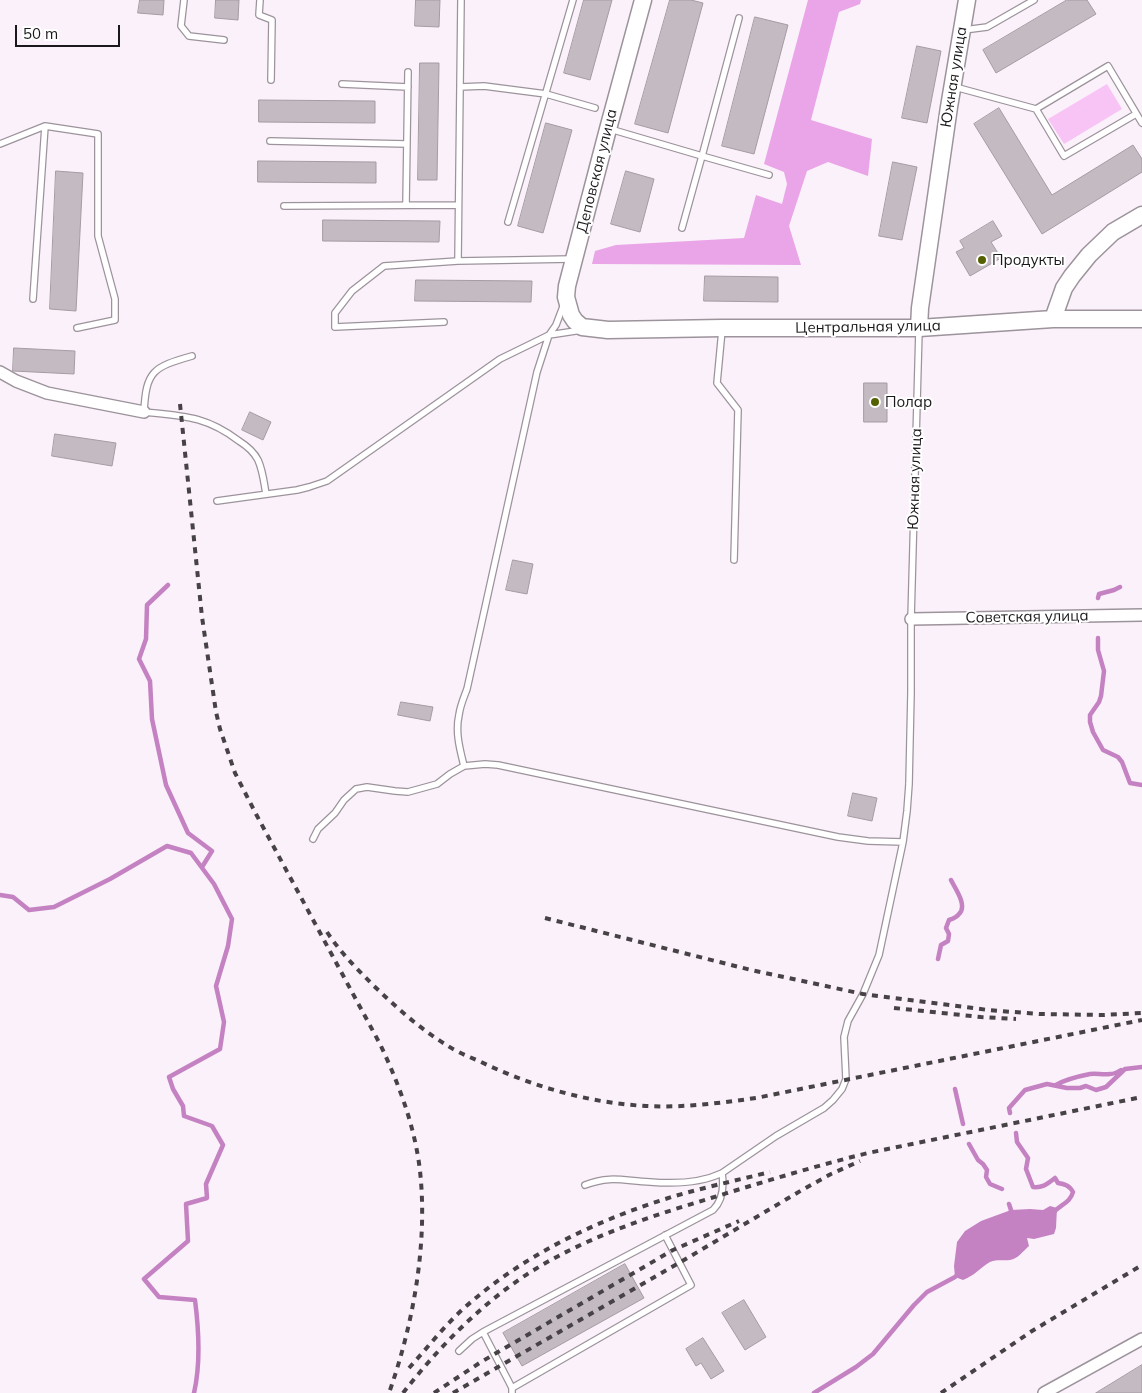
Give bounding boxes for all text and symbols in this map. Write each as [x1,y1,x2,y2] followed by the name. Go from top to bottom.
[18,15,122,47] scale bar
[23,24,58,43] text: 50 m
[937,25,971,129] street label: Южная улица
[573,107,621,235] street label: Деповская улица
[992,251,1065,269] place label: Продукты
[976,254,988,266] marker: Продукты
[795,317,941,337] street label: Центральная улица
[885,393,932,411] place label: Полар
[869,396,881,408] marker: Полар
[904,428,926,530] street label: Южная улица
[965,607,1089,627] street label: Советская улица

